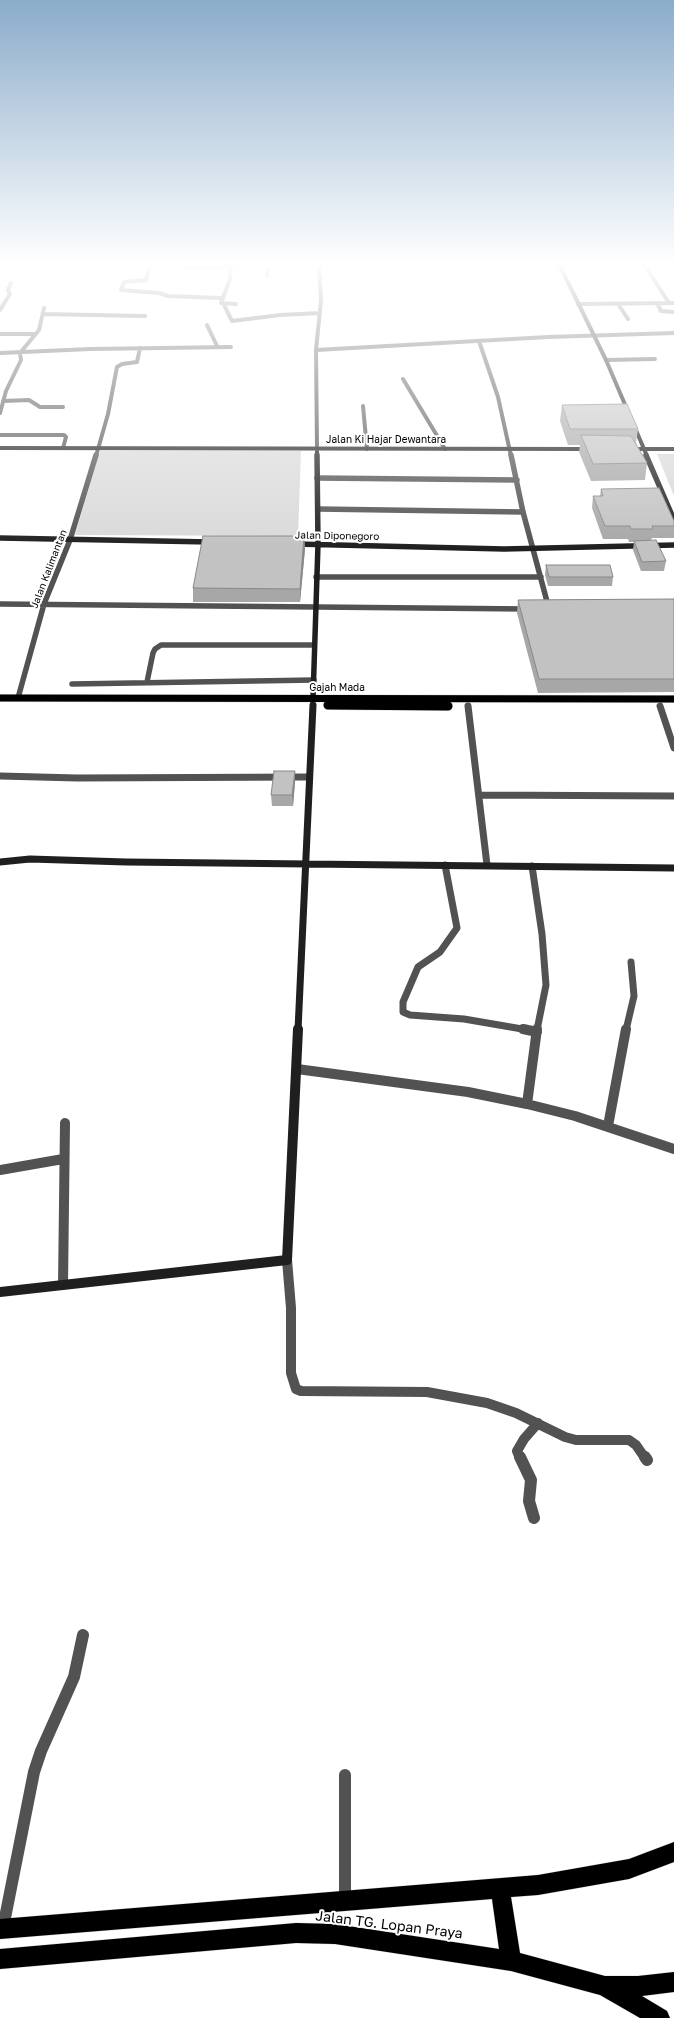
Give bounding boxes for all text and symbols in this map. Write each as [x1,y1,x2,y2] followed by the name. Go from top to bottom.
[326,434,446,446] street label: Jalan Ki Hajar Dewantara
[28,528,70,610] street label: Jalan Kalimantan
[295,529,379,543] street label: Jalan Diponegoro
[309,682,365,694] street label: Gajah Mada
[314,1908,464,1942] street label: Jalan TG. Lopan Praya

